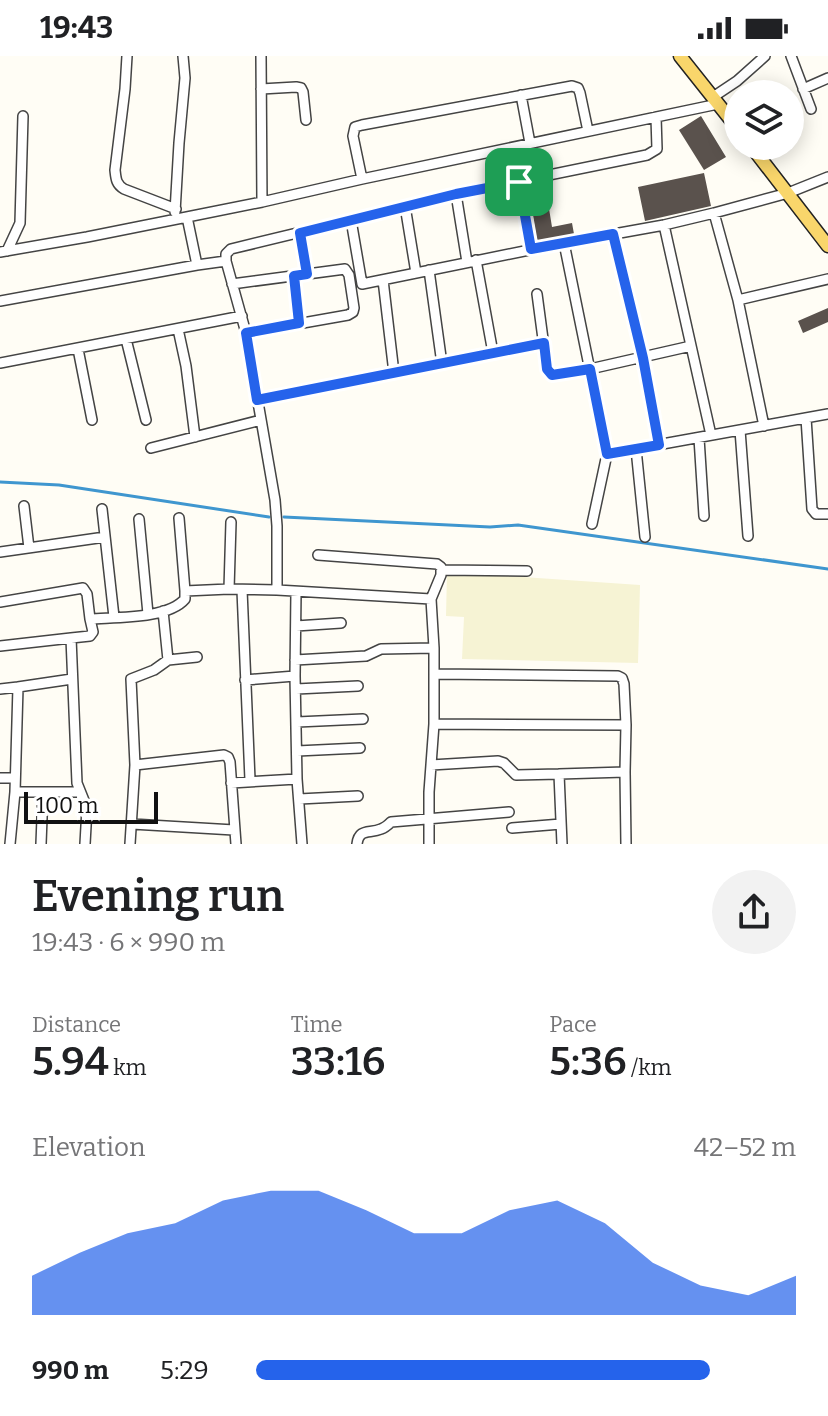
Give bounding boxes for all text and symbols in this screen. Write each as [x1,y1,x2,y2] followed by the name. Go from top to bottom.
[40,10,113,46] text: 19:43
[724,80,804,160] map controls
[724,80,804,160] button: layers
[485,148,553,216] pin
[497,160,541,204] icon: arrive
[24,788,158,824] scale bar
[36,792,99,819] text: 100 m
[32,870,284,923] text: Evening run
[712,870,796,954] button: share
[32,927,225,958] text: 19:43 · 6 × 990 m
[32,1011,121,1038] text: Distance
[291,1011,343,1038] text: Time
[549,1011,597,1038] text: Pace
[32,1038,109,1086] text: 5.94
[291,1038,385,1086] text: 33:16
[549,1038,627,1086] text: 5:36
[109,1054,146,1081] text: km
[627,1054,671,1081] text: /km
[32,1132,145,1163] text: Elevation
[694,1132,796,1163] text: 42–52 m
[32,1355,109,1386] text: 990 m
[160,1355,209,1386] text: 5:29

